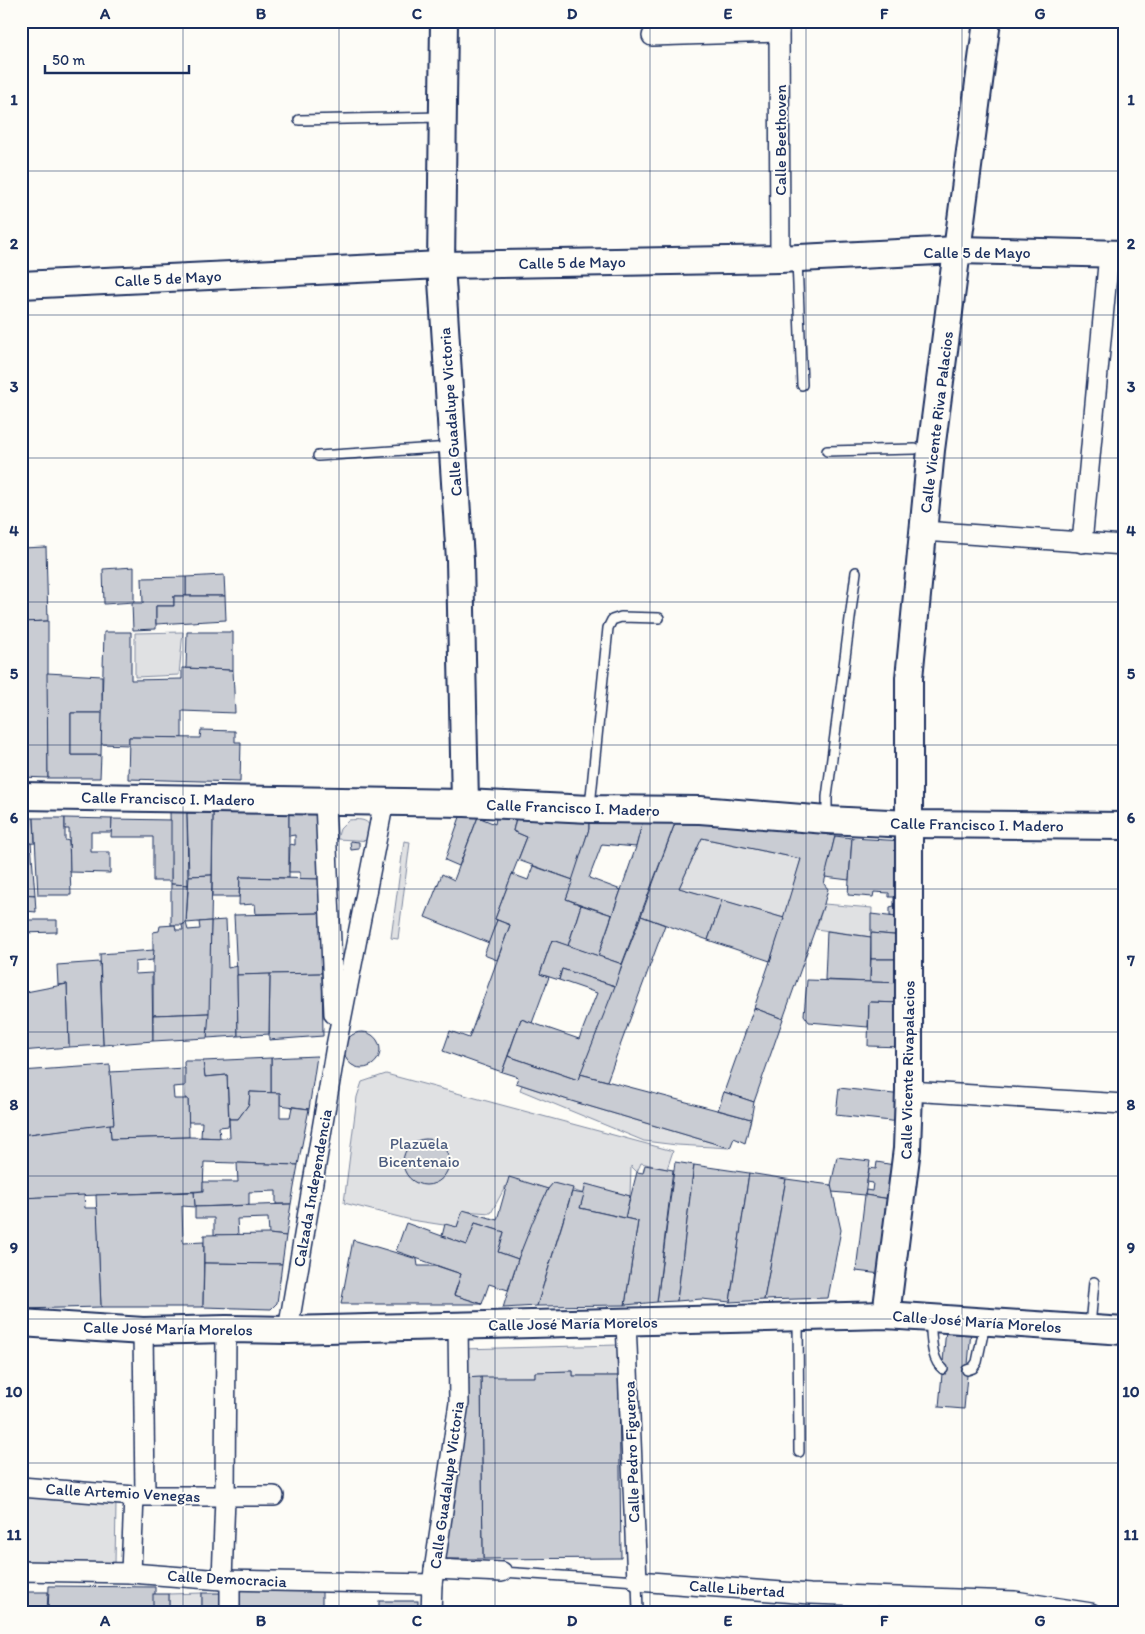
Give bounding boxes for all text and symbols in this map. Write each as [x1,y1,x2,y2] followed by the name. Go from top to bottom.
[99,4,111,23] text: A
[256,4,267,23] text: B
[412,4,423,23] text: C
[567,4,578,23] text: D
[724,4,733,23] text: E
[880,4,889,23] text: F
[1034,4,1046,23] text: G
[45,42,189,74] scale bar
[52,51,85,69] text: 50 m
[771,84,790,196] street label: Calle Beethoven
[10,90,18,109] text: 1
[1127,90,1135,109] text: 1
[10,234,19,253] text: 2
[1127,234,1136,253] text: 2
[923,243,1031,262] street label: Calle 5 de Mayo
[518,252,626,273] street label: Calle 5 de Mayo
[114,266,222,291] street label: Calle 5 de Mayo
[435,327,466,497] street label: Calle Guadalupe Victoria
[916,330,957,514] street label: Calle Vicente Riva Palacios
[10,377,19,396] text: 3
[1127,377,1136,396] text: 3
[9,521,19,540] text: 4
[1126,521,1136,540] text: 4
[10,664,19,683] text: 5
[1127,664,1136,683] text: 5
[81,787,255,810] street label: Calle Francisco I. Madero
[486,795,660,820] street label: Calle Francisco I. Madero
[10,808,19,827] text: 6
[1127,808,1136,827] text: 6
[890,813,1064,836] street label: Calle Francisco I. Madero
[9,951,18,970] text: 7
[1126,951,1135,970] text: 7
[896,980,919,1160] street label: Calle Vicente Rivapalacios
[10,1095,19,1114] text: 8
[1127,1095,1136,1114] text: 8
[289,1108,336,1269] street label: Calzada Independencia
[378,1134,460,1171] park label: Plazuela Bicentenaio
[10,1238,18,1257] text: 9
[1127,1238,1135,1257] text: 9
[892,1306,1062,1337] street label: Calle José María Morelos
[488,1313,658,1334] street label: Calle José María Morelos
[83,1318,253,1339] street label: Calle José María Morelos
[619,1380,643,1523] street label: Calle Pedro Figueroa
[5,1382,23,1401] text: 10
[1122,1382,1140,1401] text: 10
[425,1400,468,1570] street label: Calle Guadalupe Victoria
[45,1479,201,1506] street label: Calle Artemio Venegas
[7,1525,22,1544] text: 11
[1124,1525,1139,1544] text: 11
[167,1566,288,1591] street label: Calle Democracia
[688,1576,786,1601] street label: Calle Libertad
[99,1611,111,1630] text: A
[256,1611,267,1630] text: B
[412,1611,423,1630] text: C
[567,1611,578,1630] text: D
[724,1611,733,1630] text: E
[880,1611,889,1630] text: F
[1034,1611,1046,1630] text: G

